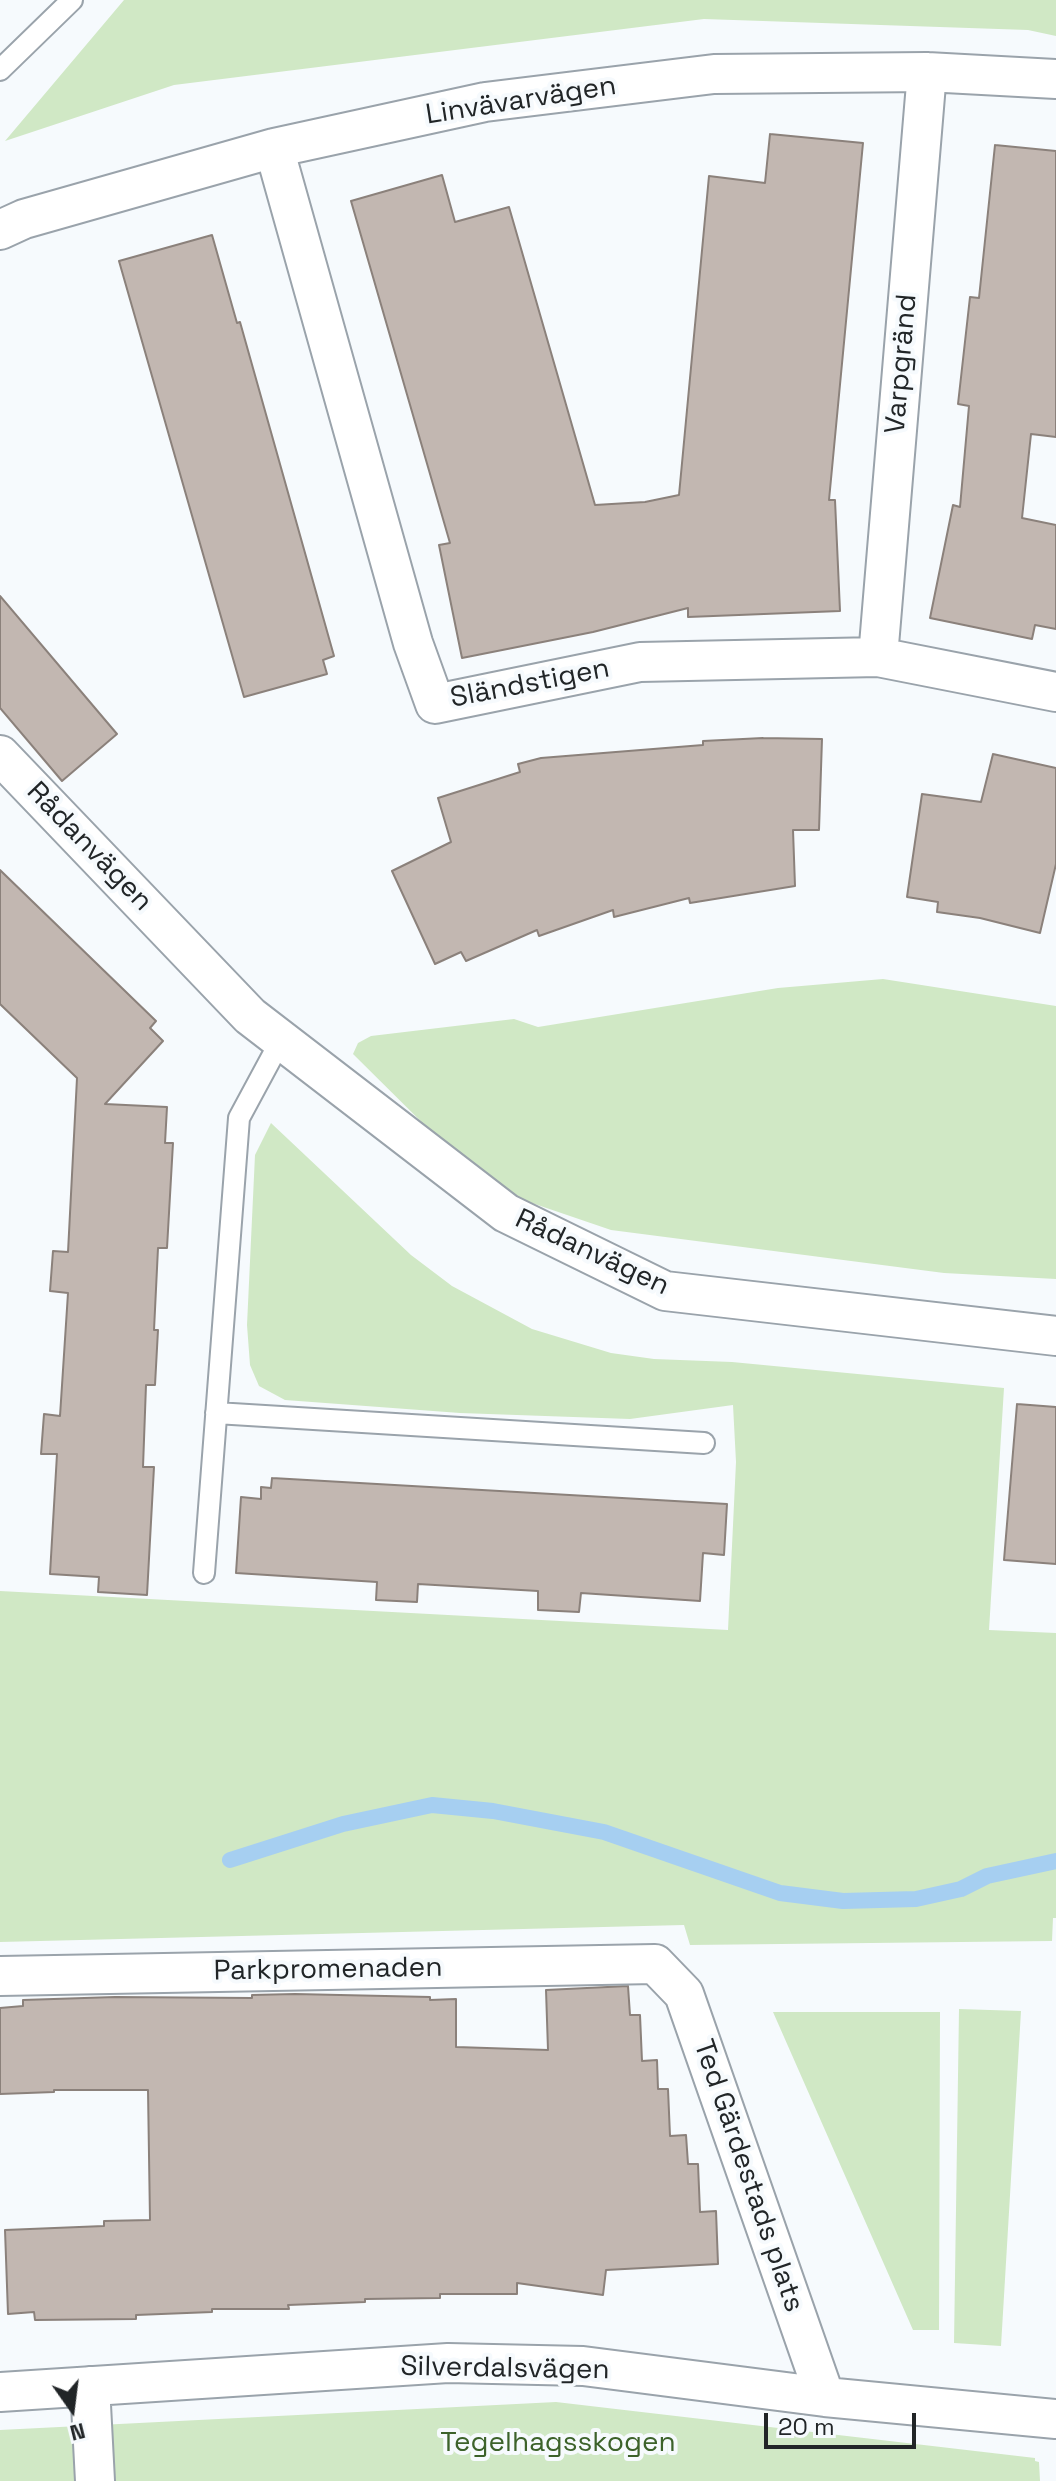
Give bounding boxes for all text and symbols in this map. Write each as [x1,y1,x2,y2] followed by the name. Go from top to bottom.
[423,69,619,133] street label: Linvävarvägen
[879,293,925,435] street label: Varpgränd
[448,652,612,716] street label: Sländstigen
[19,776,159,918] street label: Rådanvägen
[510,1203,674,1303] street label: Rådanvägen
[213,1951,443,1989] street label: Parkpromenaden
[686,2036,810,2316] street label: Ted Gärdestads plats
[400,2350,610,2388] street label: Silverdalsvägen
[32,2369,112,2449] north arrow
[768,2397,920,2447] scale bar
[778,2411,835,2442] text: 20 m
[67,2417,88,2448] text: N
[440,2426,676,2460] park label: Tegelhagsskogen

